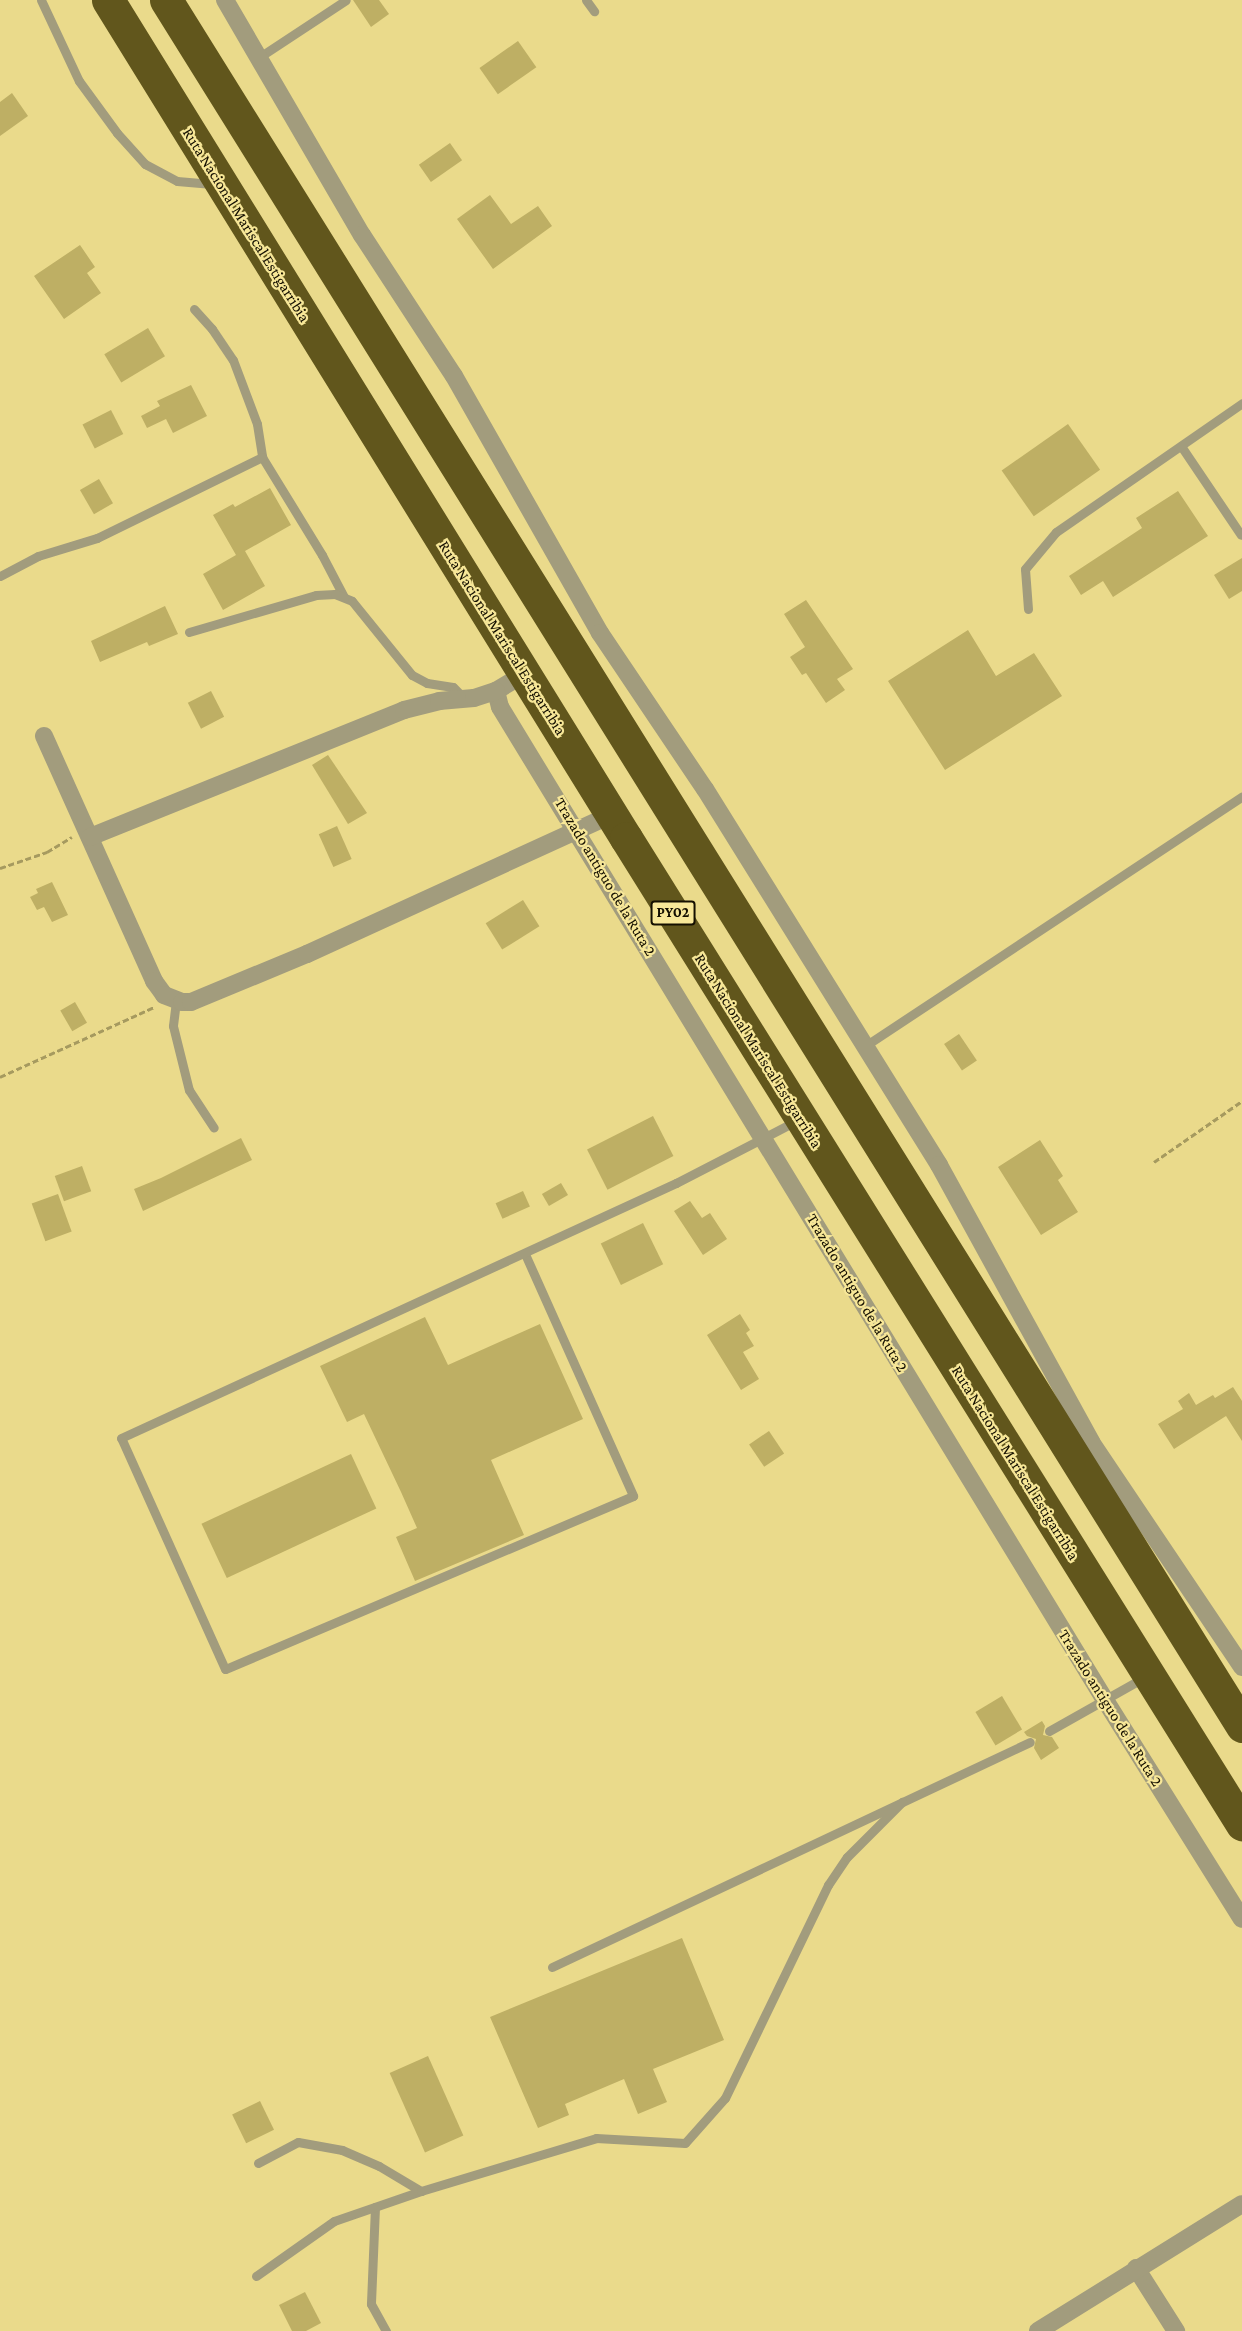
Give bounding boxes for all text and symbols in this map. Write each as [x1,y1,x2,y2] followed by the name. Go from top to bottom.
[178,124,314,326] street label: Ruta Nacional Mariscal Estigarribia
[434,537,570,739] street label: Ruta Nacional Mariscal Estigarribia
[550,794,660,960] street label: Trazado antiguo de la Ruta 2
[650,901,696,925] road number: PY02
[690,950,826,1152] street label: Ruta Nacional Mariscal Estigarribia
[802,1210,912,1376] street label: Trazado antiguo de la Ruta 2
[947,1362,1083,1564] street label: Ruta Nacional Mariscal Estigarribia
[1054,1626,1166,1790] street label: Trazado antiguo de la Ruta 2

